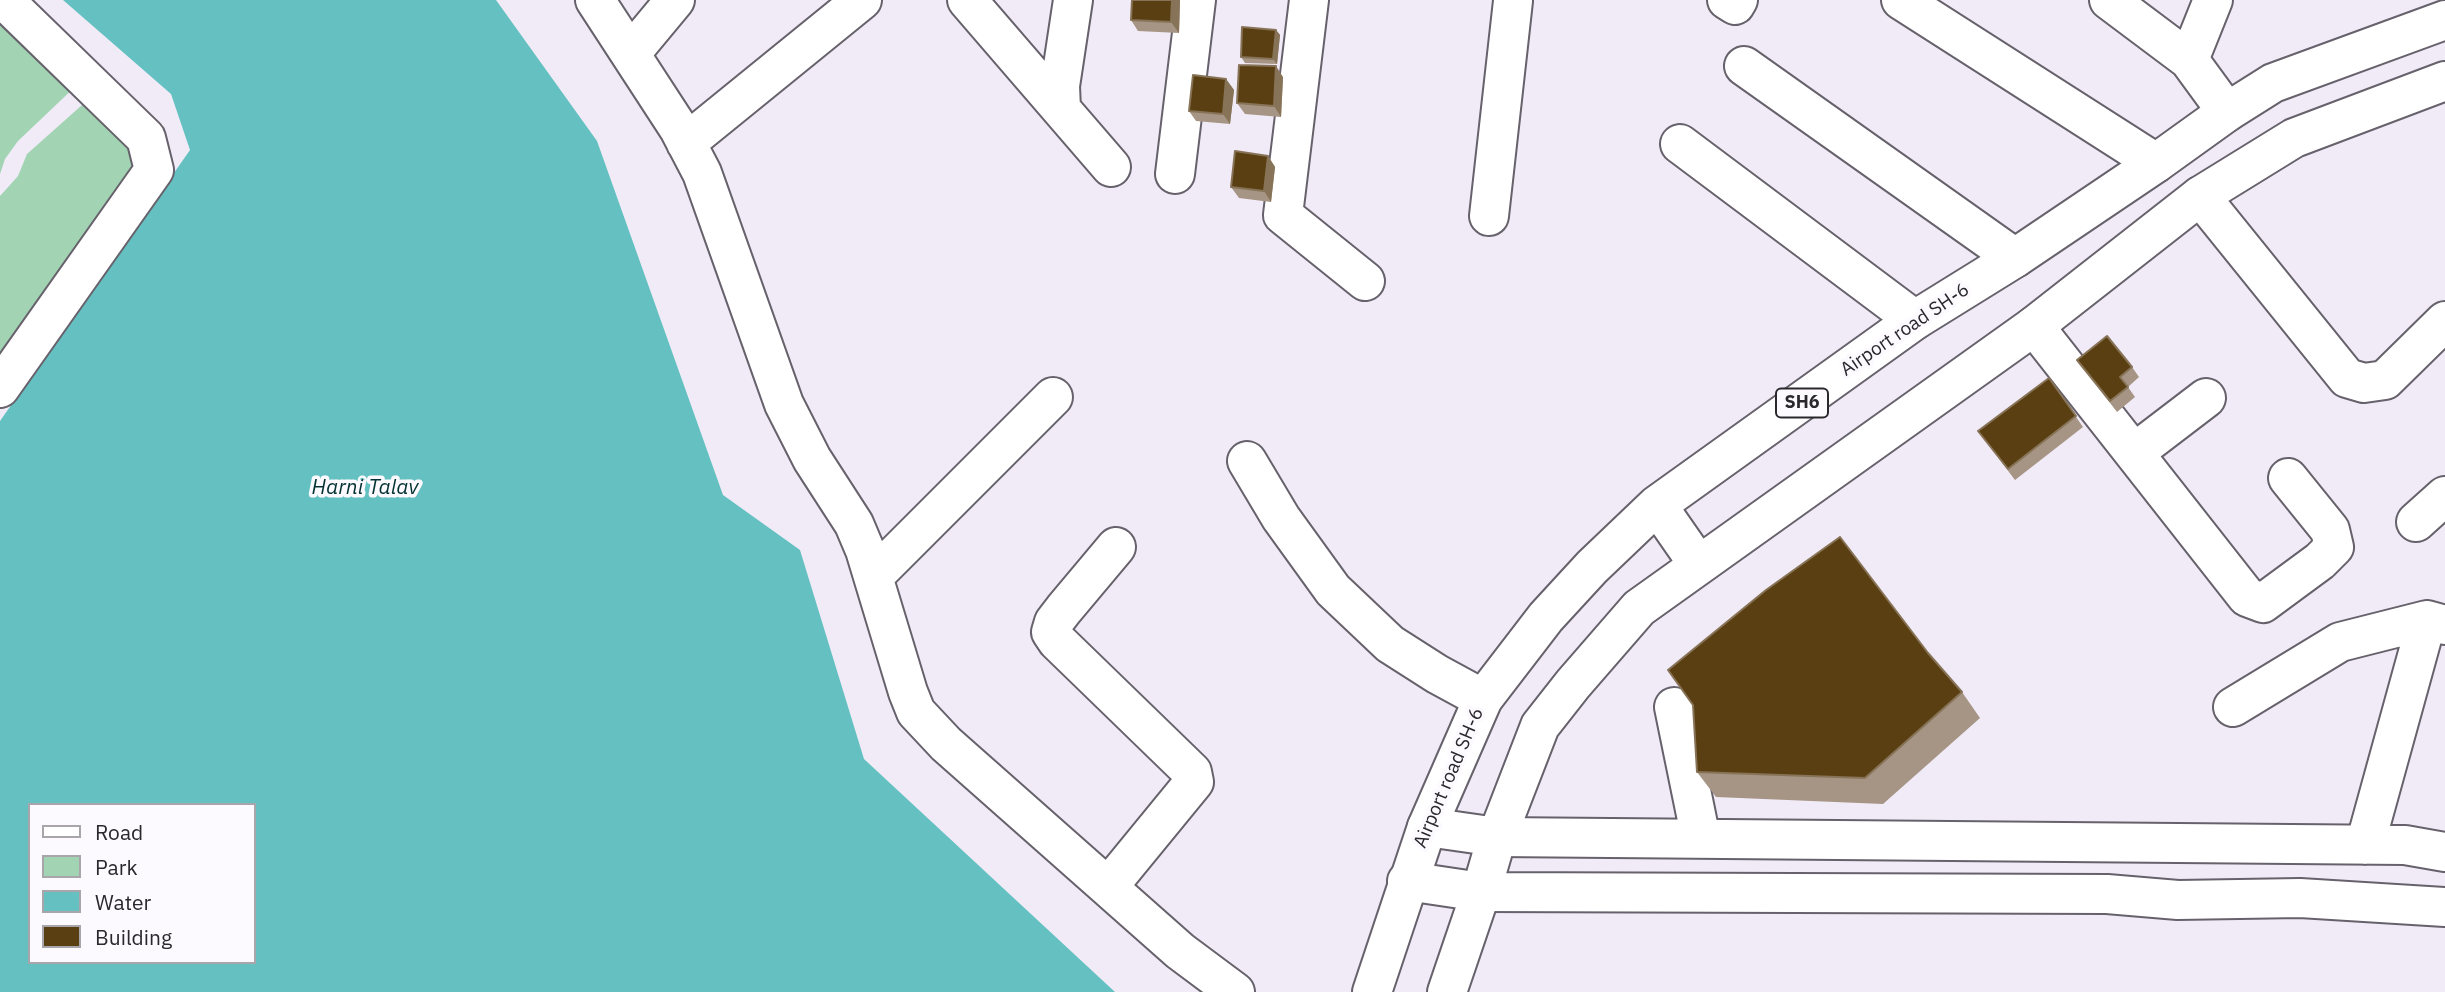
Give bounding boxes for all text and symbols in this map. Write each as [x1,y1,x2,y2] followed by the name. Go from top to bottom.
[1836,279,1974,381] street label: Airport road SH-6
[1776,388,1828,418] road number: SH6
[312,475,418,501] water label: Harni Talav
[1409,704,1489,852] street label: Airport road SH-6
[28,803,256,964] legend
[95,818,143,846] text: Road
[95,853,138,881] text: Park
[95,888,151,916] text: Water
[95,923,172,951] text: Building

